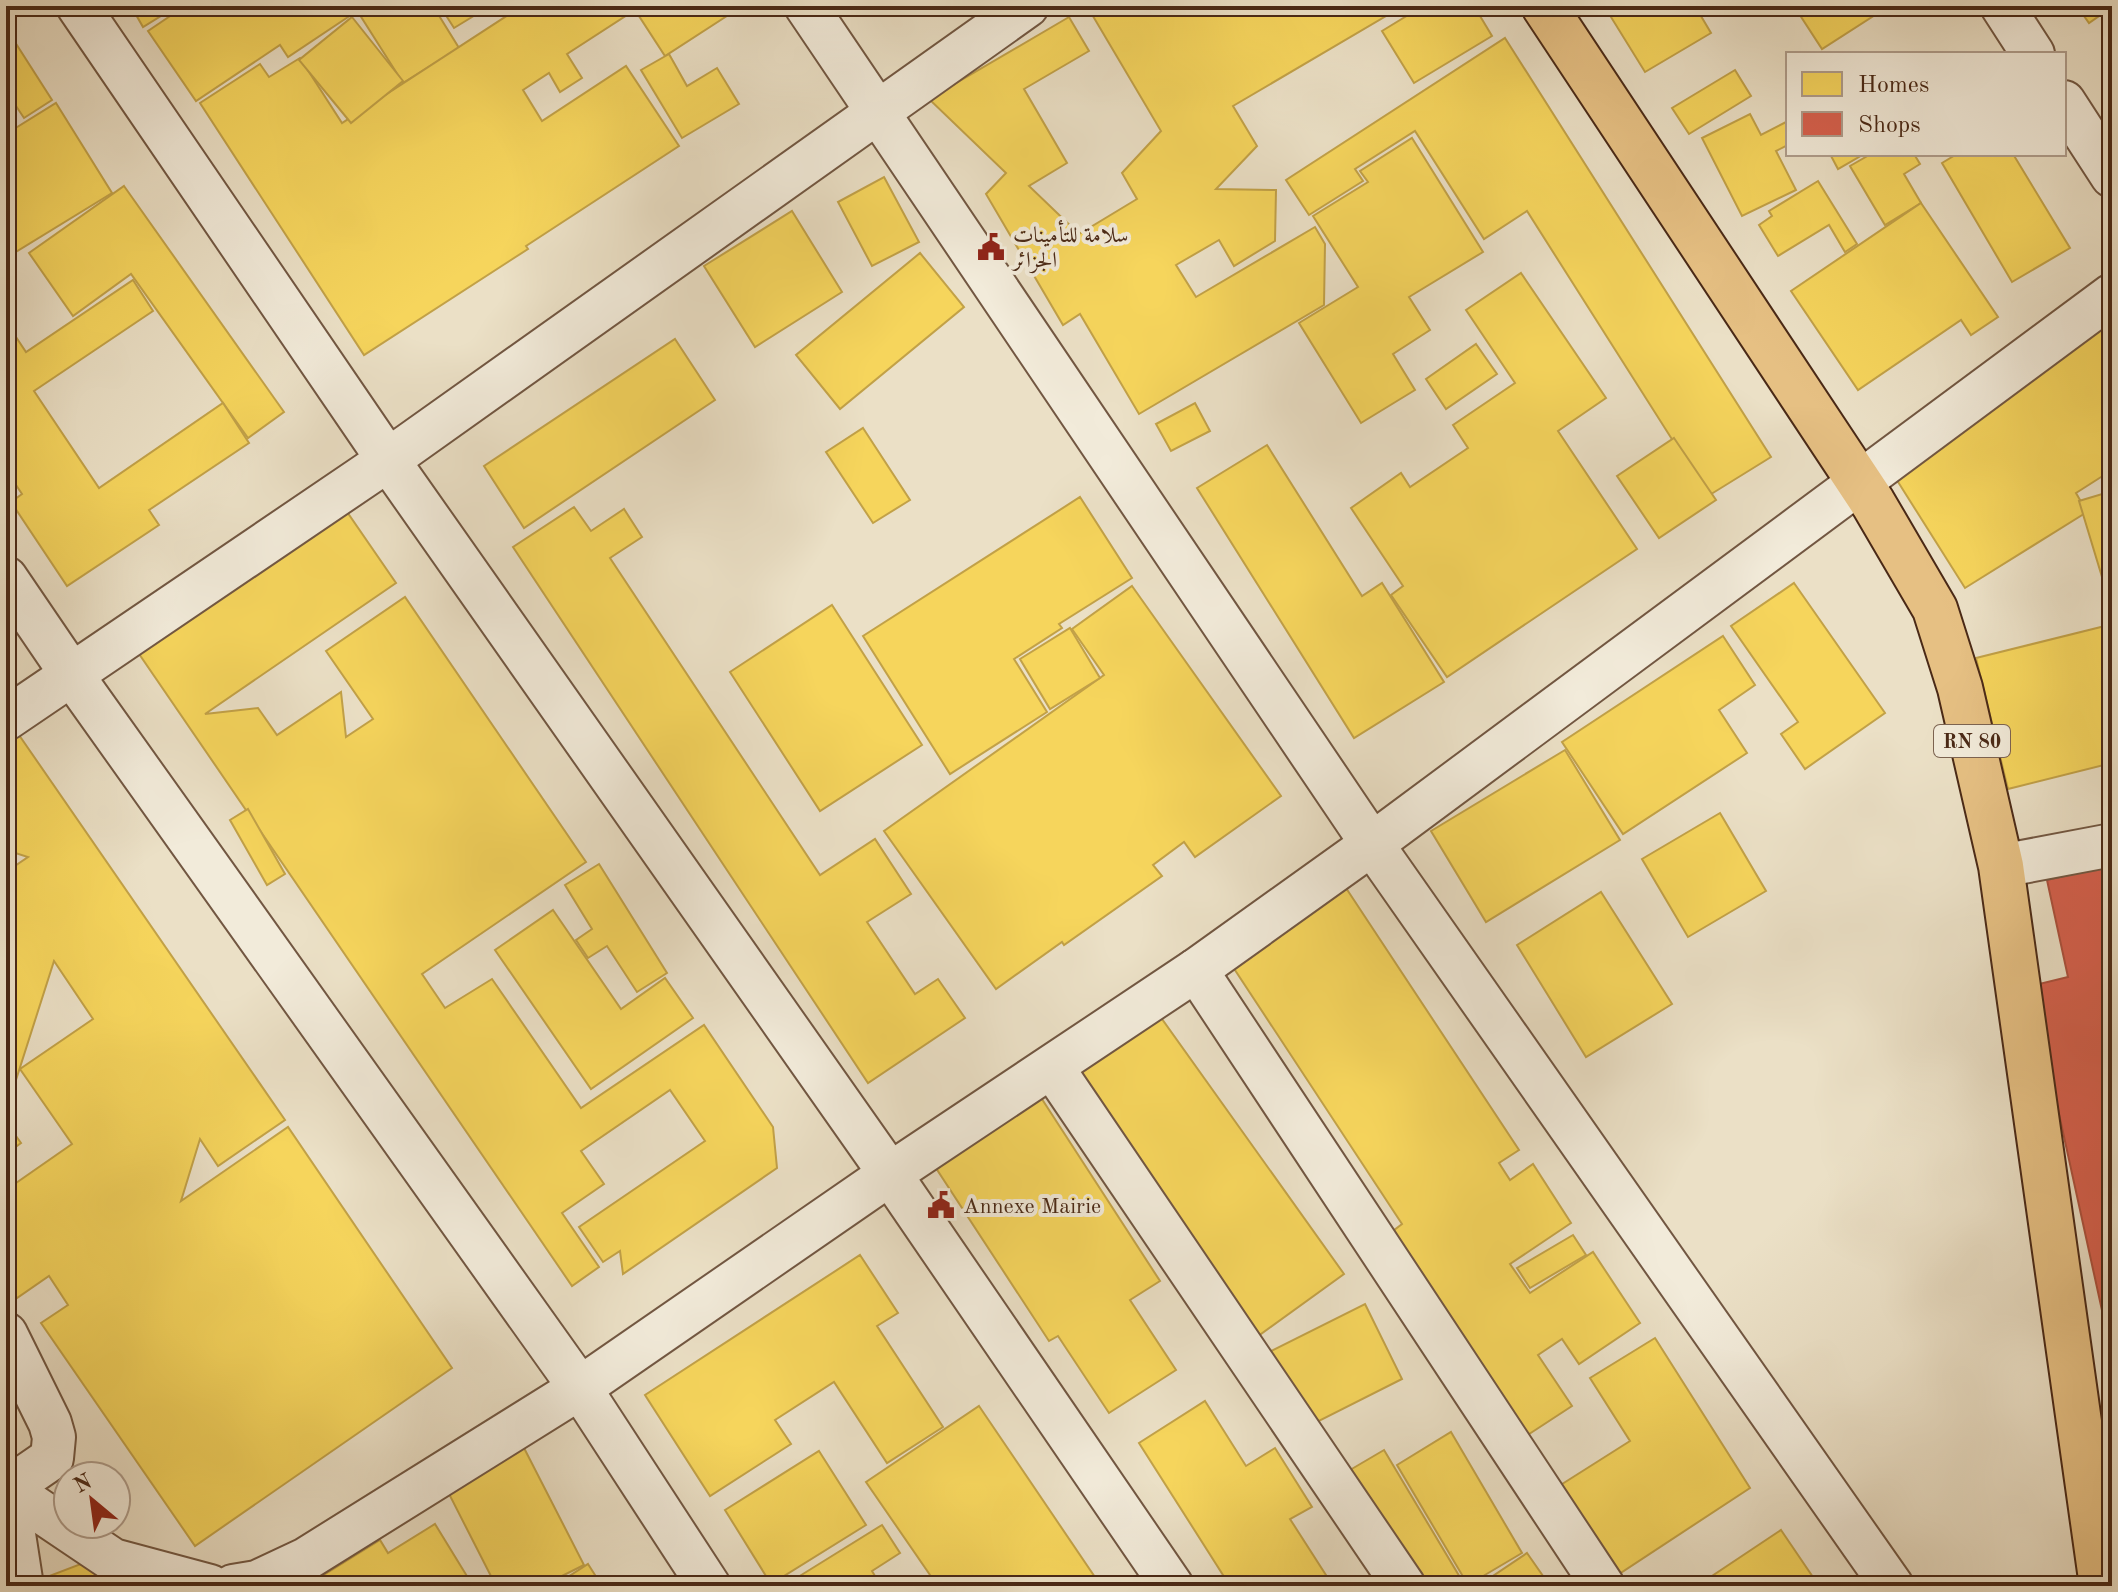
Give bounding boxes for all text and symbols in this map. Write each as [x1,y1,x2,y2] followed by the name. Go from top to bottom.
[1786,52,2066,156] legend
[1858,74,1929,98] text: Homes
[1858,114,1921,138] text: Shops
[1011,219,1129,274] place label: سلامة للتأمينات الجزائر
[976,232,1006,262] public building icon: سلامة للتأمينات الجزائر
[1934,725,2010,757] road number: RN 80
[926,1190,956,1220] public building icon: Annexe Mairie
[963,1196,1101,1218] place label: Annexe Mairie
[52,1460,132,1540] north arrow
[71,1470,96,1498] text: N

